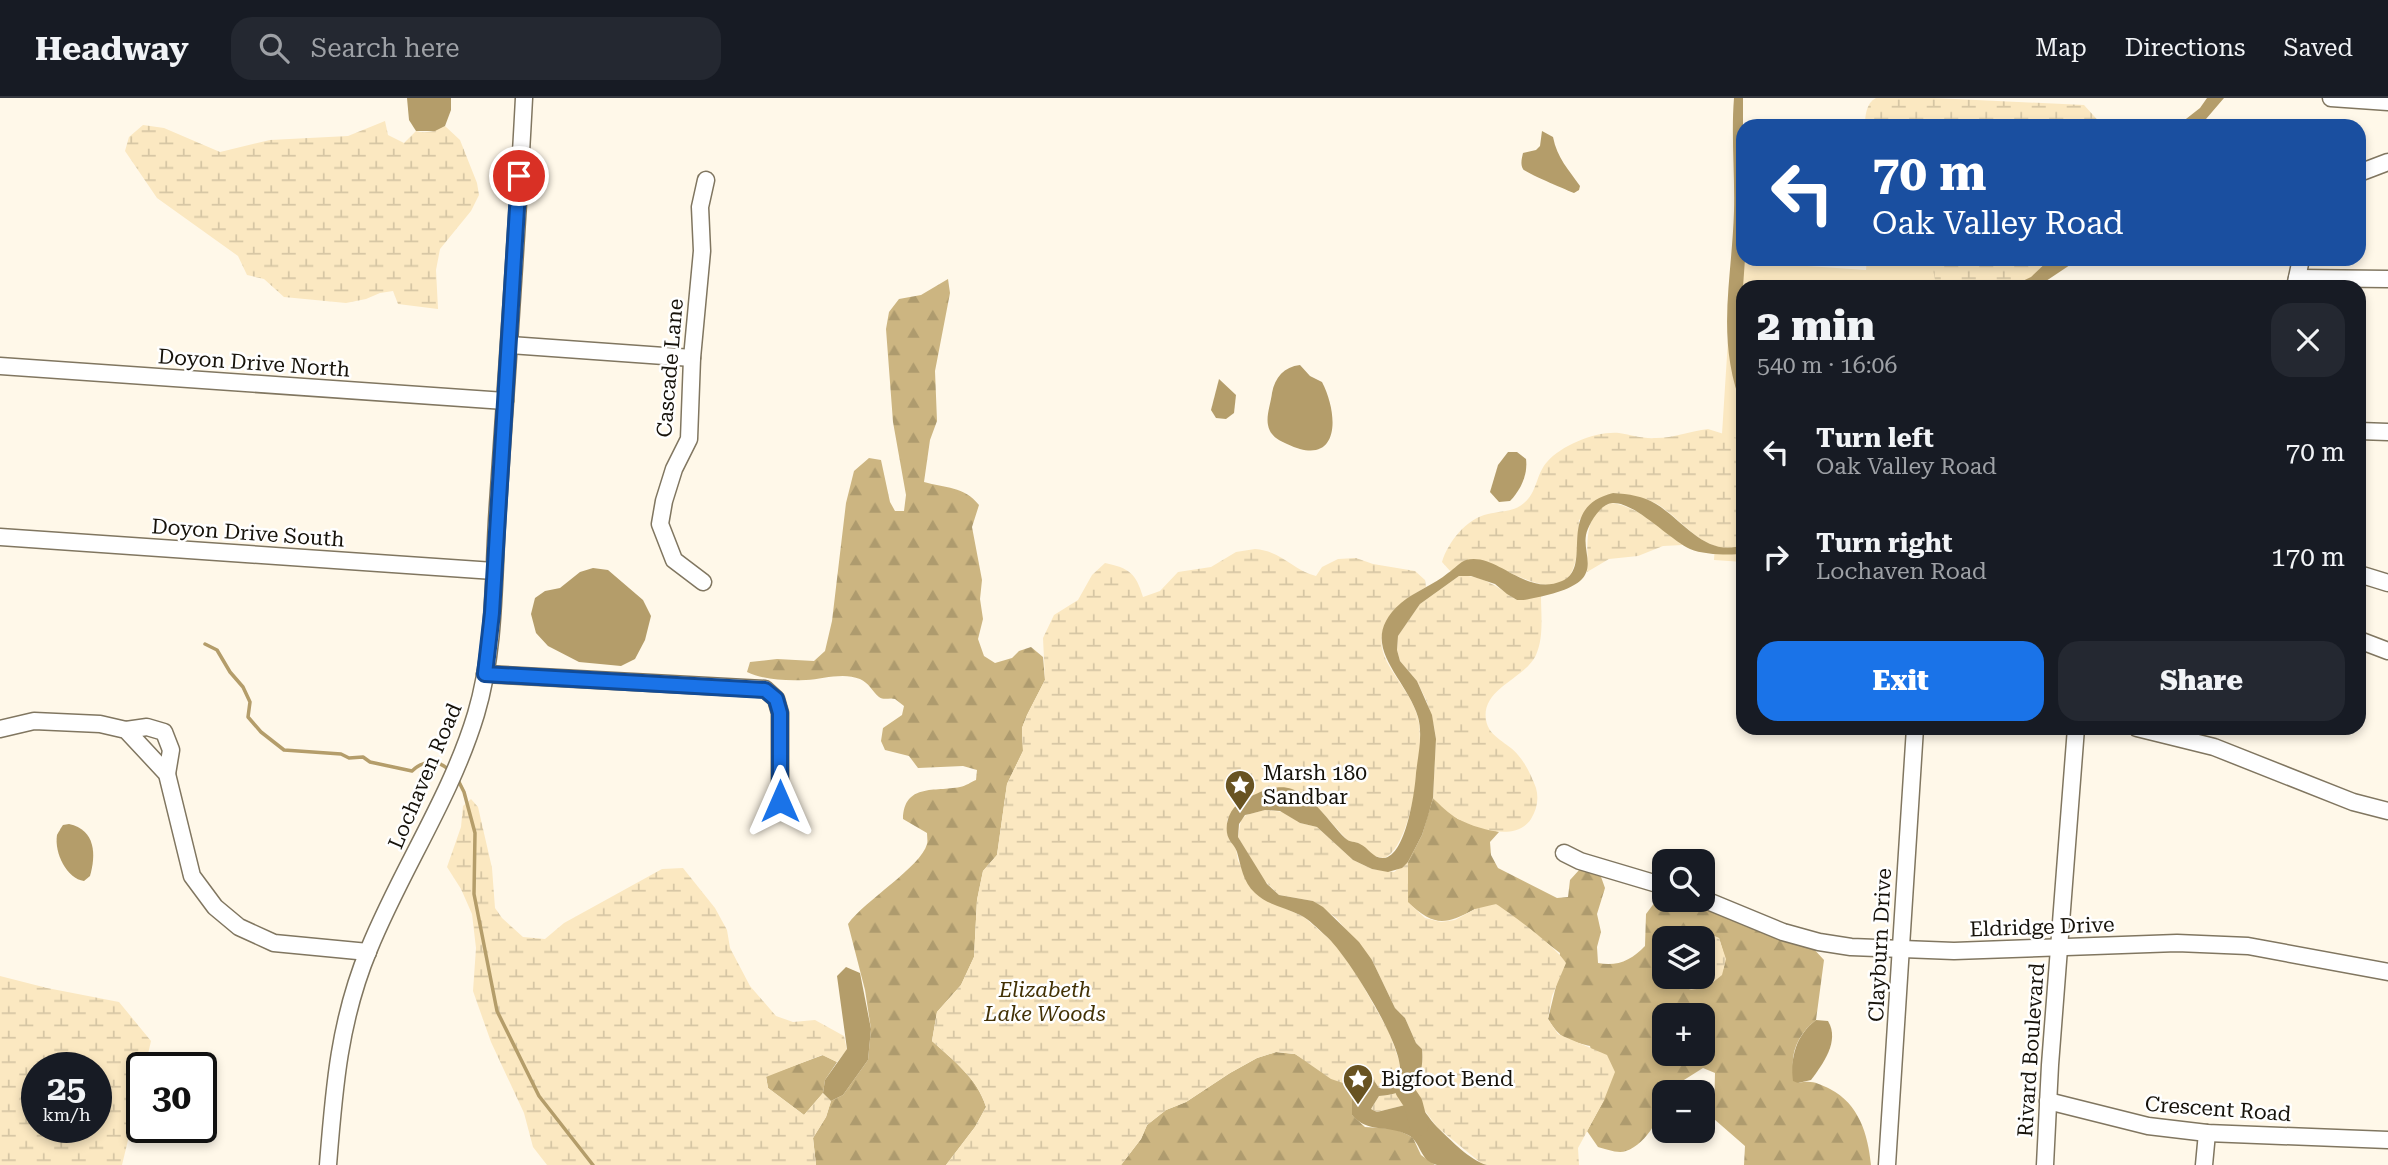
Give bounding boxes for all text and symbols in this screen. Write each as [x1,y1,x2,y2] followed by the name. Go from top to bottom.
[231,17,721,80] search box
[35,29,189,68] text: Headway
[255,29,293,67] icon: search
[311,33,460,63] text: Search here
[2035,34,2087,62] text: Map
[2125,34,2245,62] text: Directions
[2283,34,2353,62] text: Saved
[1872,145,1987,202] text: 70 m
[489,146,549,206] pin
[1757,147,1848,238] icon: left
[500,157,538,195] icon: arrive
[1872,204,2123,242] text: Oak Valley Road
[652,298,688,438] street label: Cascade Lane
[1757,301,1875,350] text: 2 min
[2271,303,2345,377] button: close
[157,344,351,382] street label: Doyon Drive North
[1757,352,1897,379] text: 540 m · 16:06
[1816,423,1934,453] text: Turn left
[1757,433,1795,471] icon: left
[2286,437,2345,467] text: 70 m
[1816,453,1997,480] text: Oak Valley Road
[151,514,346,552] street label: Doyon Drive South
[1816,528,1952,558] text: Turn right
[1757,538,1795,576] icon: right
[2271,542,2345,572] text: 170 m
[1816,558,1987,585] text: Lochaven Road
[1757,641,2044,721] button: Exit
[2058,641,2345,721] button: Share
[383,699,467,852] street label: Lochaven Road
[1263,761,1367,809] place label: Marsh 180 Sandbar
[743,764,817,838] position arrow
[1223,768,1257,812] place icon: Marsh 180 Sandbar
[1652,849,1715,1143] map controls
[1652,849,1715,912] button: search
[1864,868,1896,1022] street label: Clayburn Drive
[1969,912,2115,942] street label: Eldridge Drive
[1652,926,1715,989] button: layers
[2013,962,2049,1138] street label: Rivard Boulevard
[983,978,1106,1026] park label: Elizabeth Lake Woods
[1652,1003,1715,1066] button: +
[126,1052,217,1143] speed limit sign: 30
[1341,1062,1375,1106] place icon: Bigfoot Bend
[1381,1067,1514,1091] place label: Bigfoot Bend
[47,1068,86,1109] text: 25
[1652,1080,1715,1143] button: −
[2144,1092,2292,1126] street label: Crescent Road
[42,1104,91,1125] text: km/h

